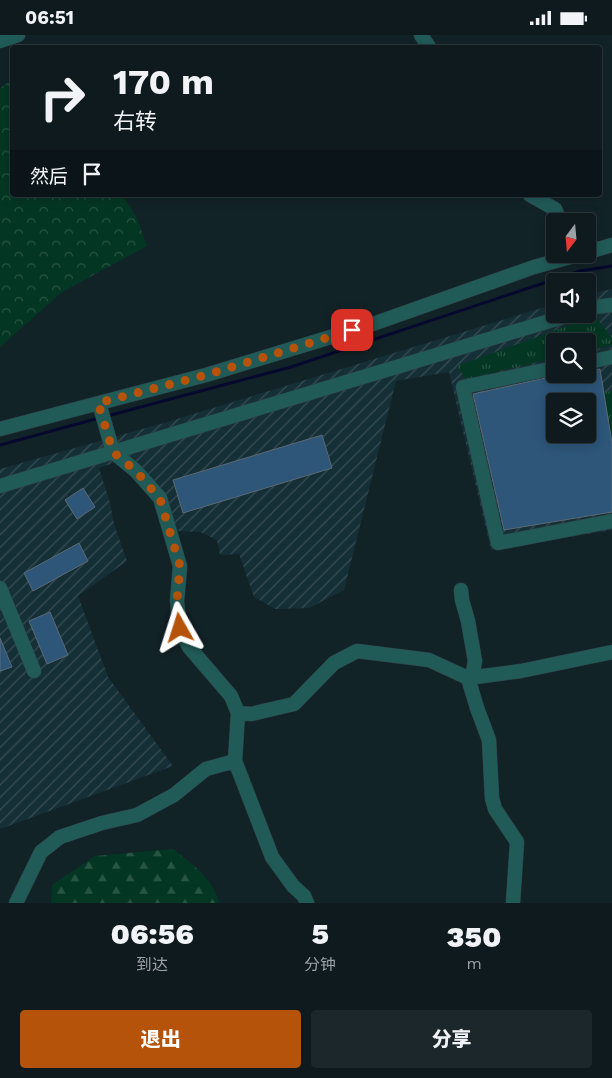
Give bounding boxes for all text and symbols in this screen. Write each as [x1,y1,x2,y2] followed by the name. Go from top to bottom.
[25,6,74,29] text: 06:51
[113,61,214,103] text: 170 m
[30,65,95,130] icon: right
[113,109,157,134] text: 右转
[78,160,106,188] icon: arrive
[30,165,68,188] text: 然后
[546,213,596,263] north arrow
[546,213,596,443] map controls
[546,273,596,323] button: sound
[331,309,373,351] pin
[338,316,366,344] icon: arrive
[546,333,596,383] button: search
[546,393,596,443] button: layers
[153,601,205,653] position arrow
[110,916,194,951] text: 06:56
[311,916,329,951] text: 5
[447,919,502,954] text: 350
[466,954,482,973] text: m
[136,955,168,974] text: 到达
[304,955,336,974] text: 分钟
[20,1010,301,1068] button: 退出
[311,1010,592,1068] button: 分享

